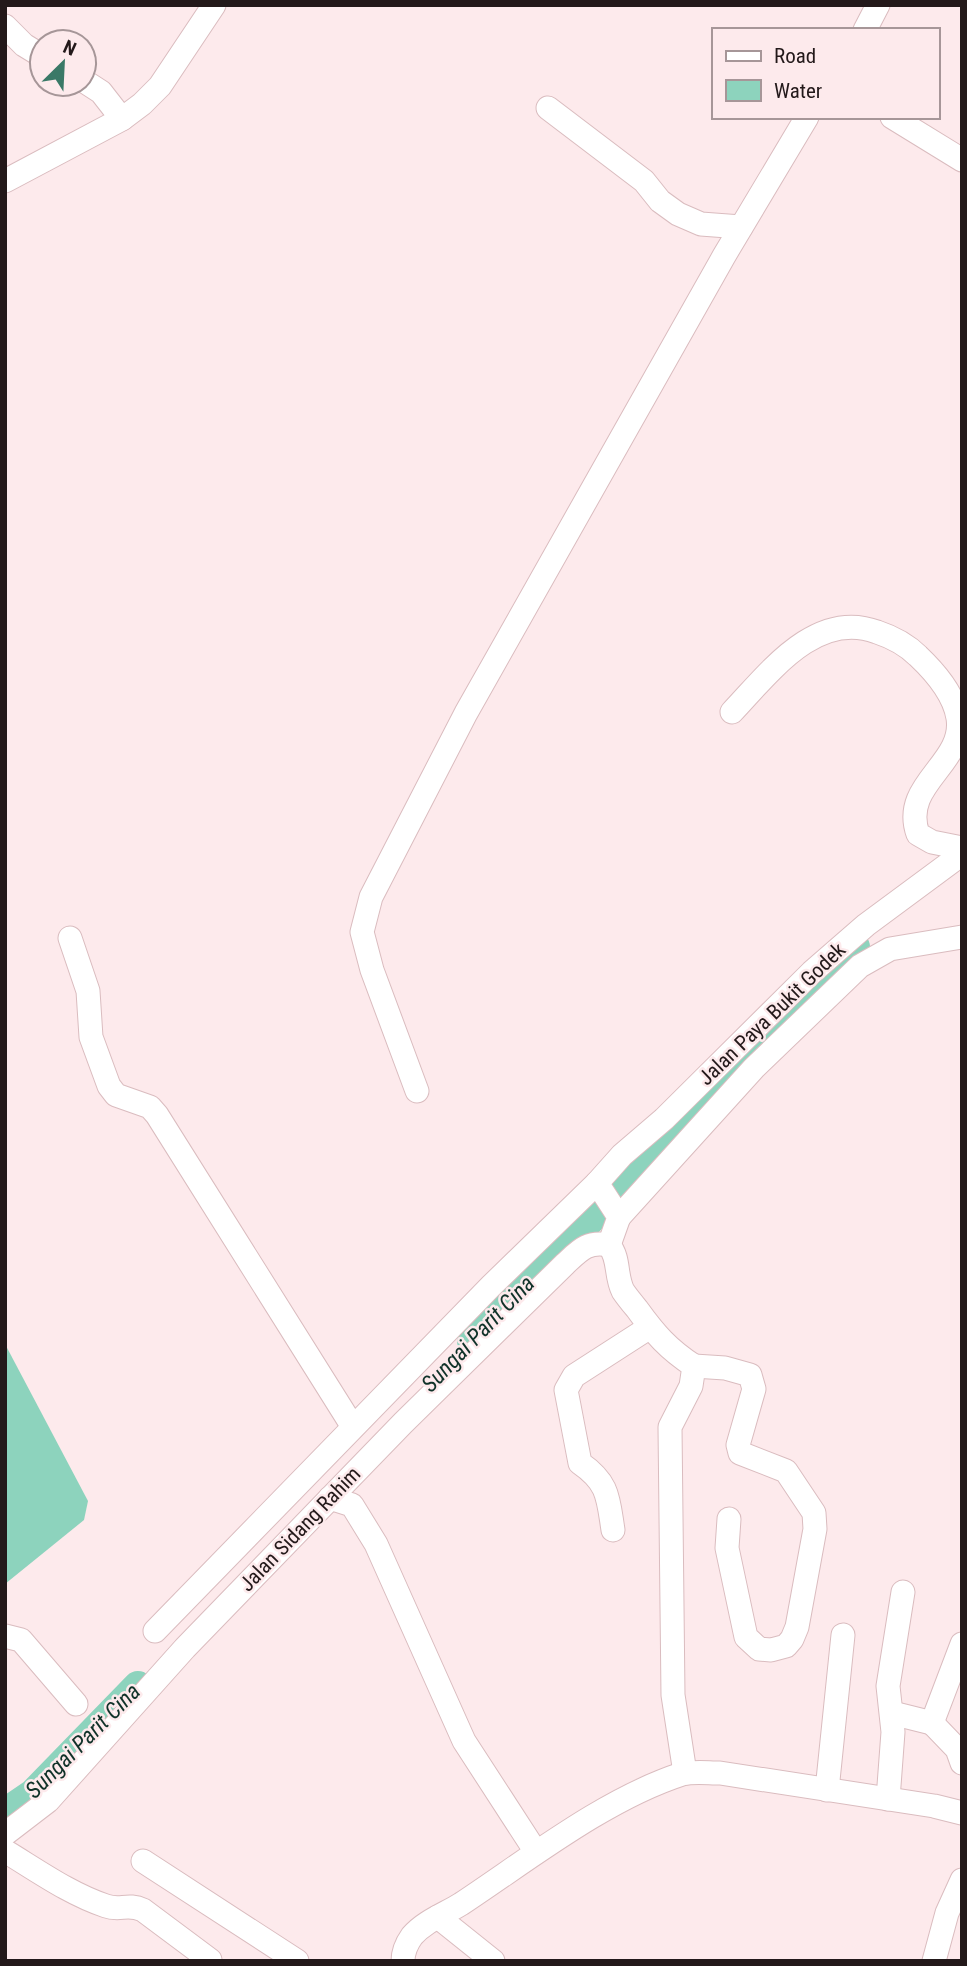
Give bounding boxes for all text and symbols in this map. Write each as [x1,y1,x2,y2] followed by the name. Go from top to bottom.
[28,28,98,98] north arrow
[712,28,939,119] legend
[60,35,80,61] text: N
[774,44,816,68] text: Road
[774,79,822,103] text: Water
[694,937,851,1090] street label: Jalan Paya Bukit Godek
[416,1270,540,1398] water label: Sungai Parit Cina
[235,1462,365,1596] street label: Jalan Sidang Rahim
[20,1678,146,1804] water label: Sungai Parit Cina

